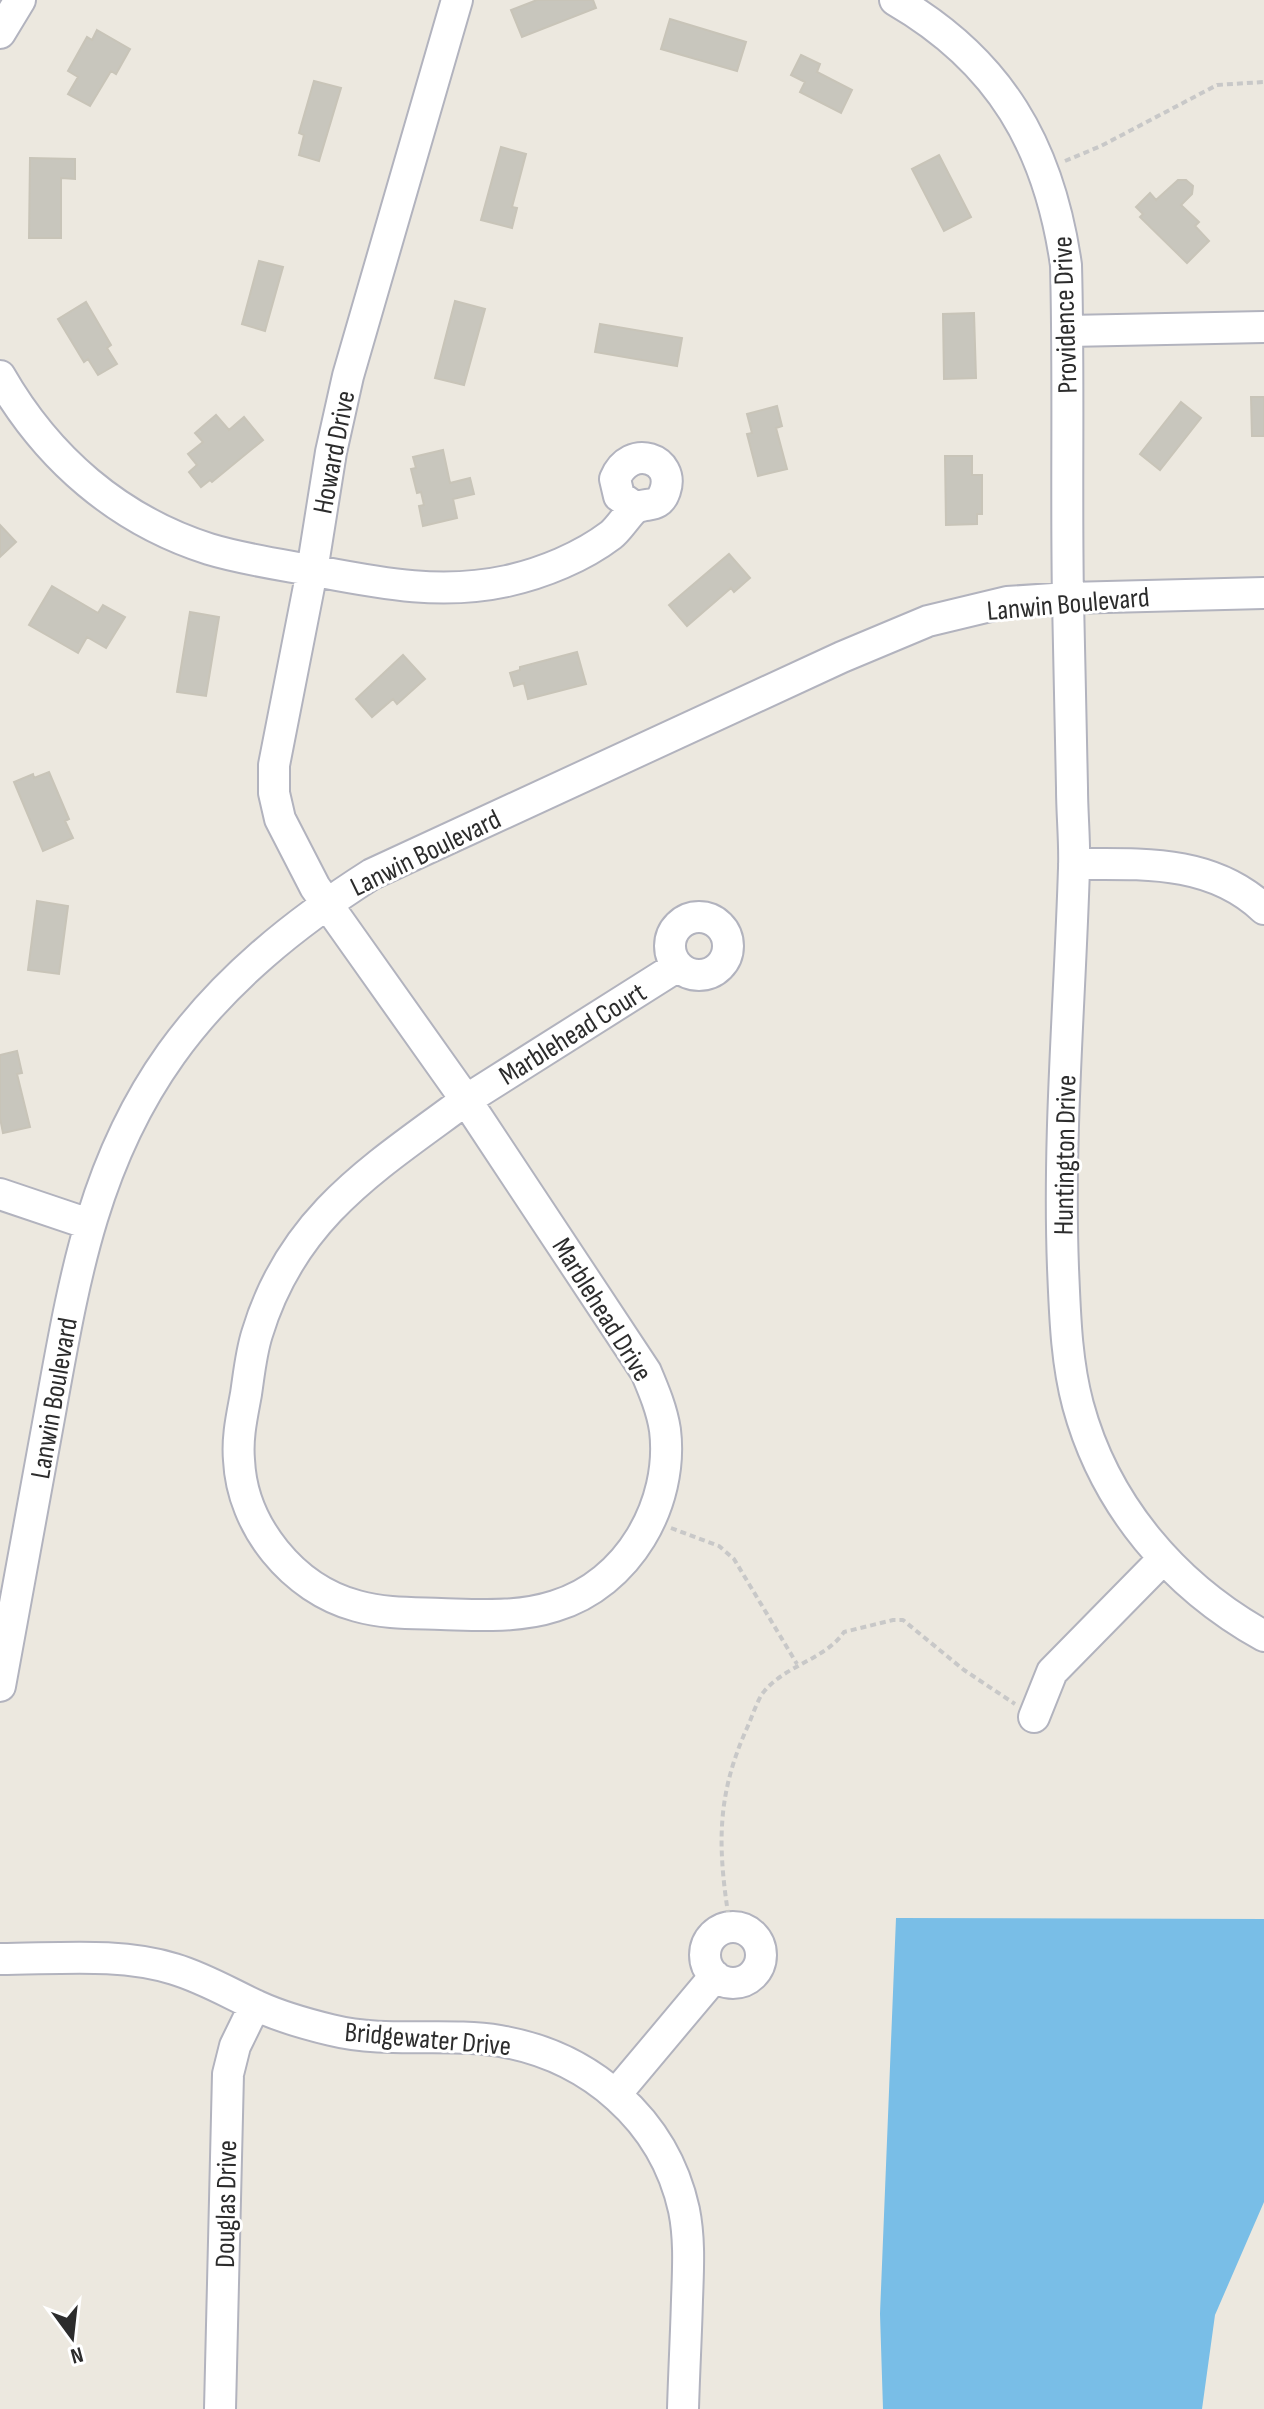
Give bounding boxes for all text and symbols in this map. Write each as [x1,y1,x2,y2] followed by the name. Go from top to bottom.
[1046,236,1085,394] street label: Providence Drive
[306,388,363,517] street label: Howard Drive
[986,581,1151,628] street label: Lanwin Boulevard
[345,803,506,904] street label: Lanwin Boulevard
[493,976,652,1093] street label: Marblehead Court
[1048,1075,1083,1235] street label: Huntington Drive
[545,1232,659,1387] street label: Marblehead Drive
[24,1315,85,1481] street label: Lanwin Boulevard
[343,2016,512,2063] street label: Bridgewater Drive
[209,2140,244,2268] street label: Douglas Drive
[32,2297,112,2377] north arrow
[68,2340,86,2369] text: N

